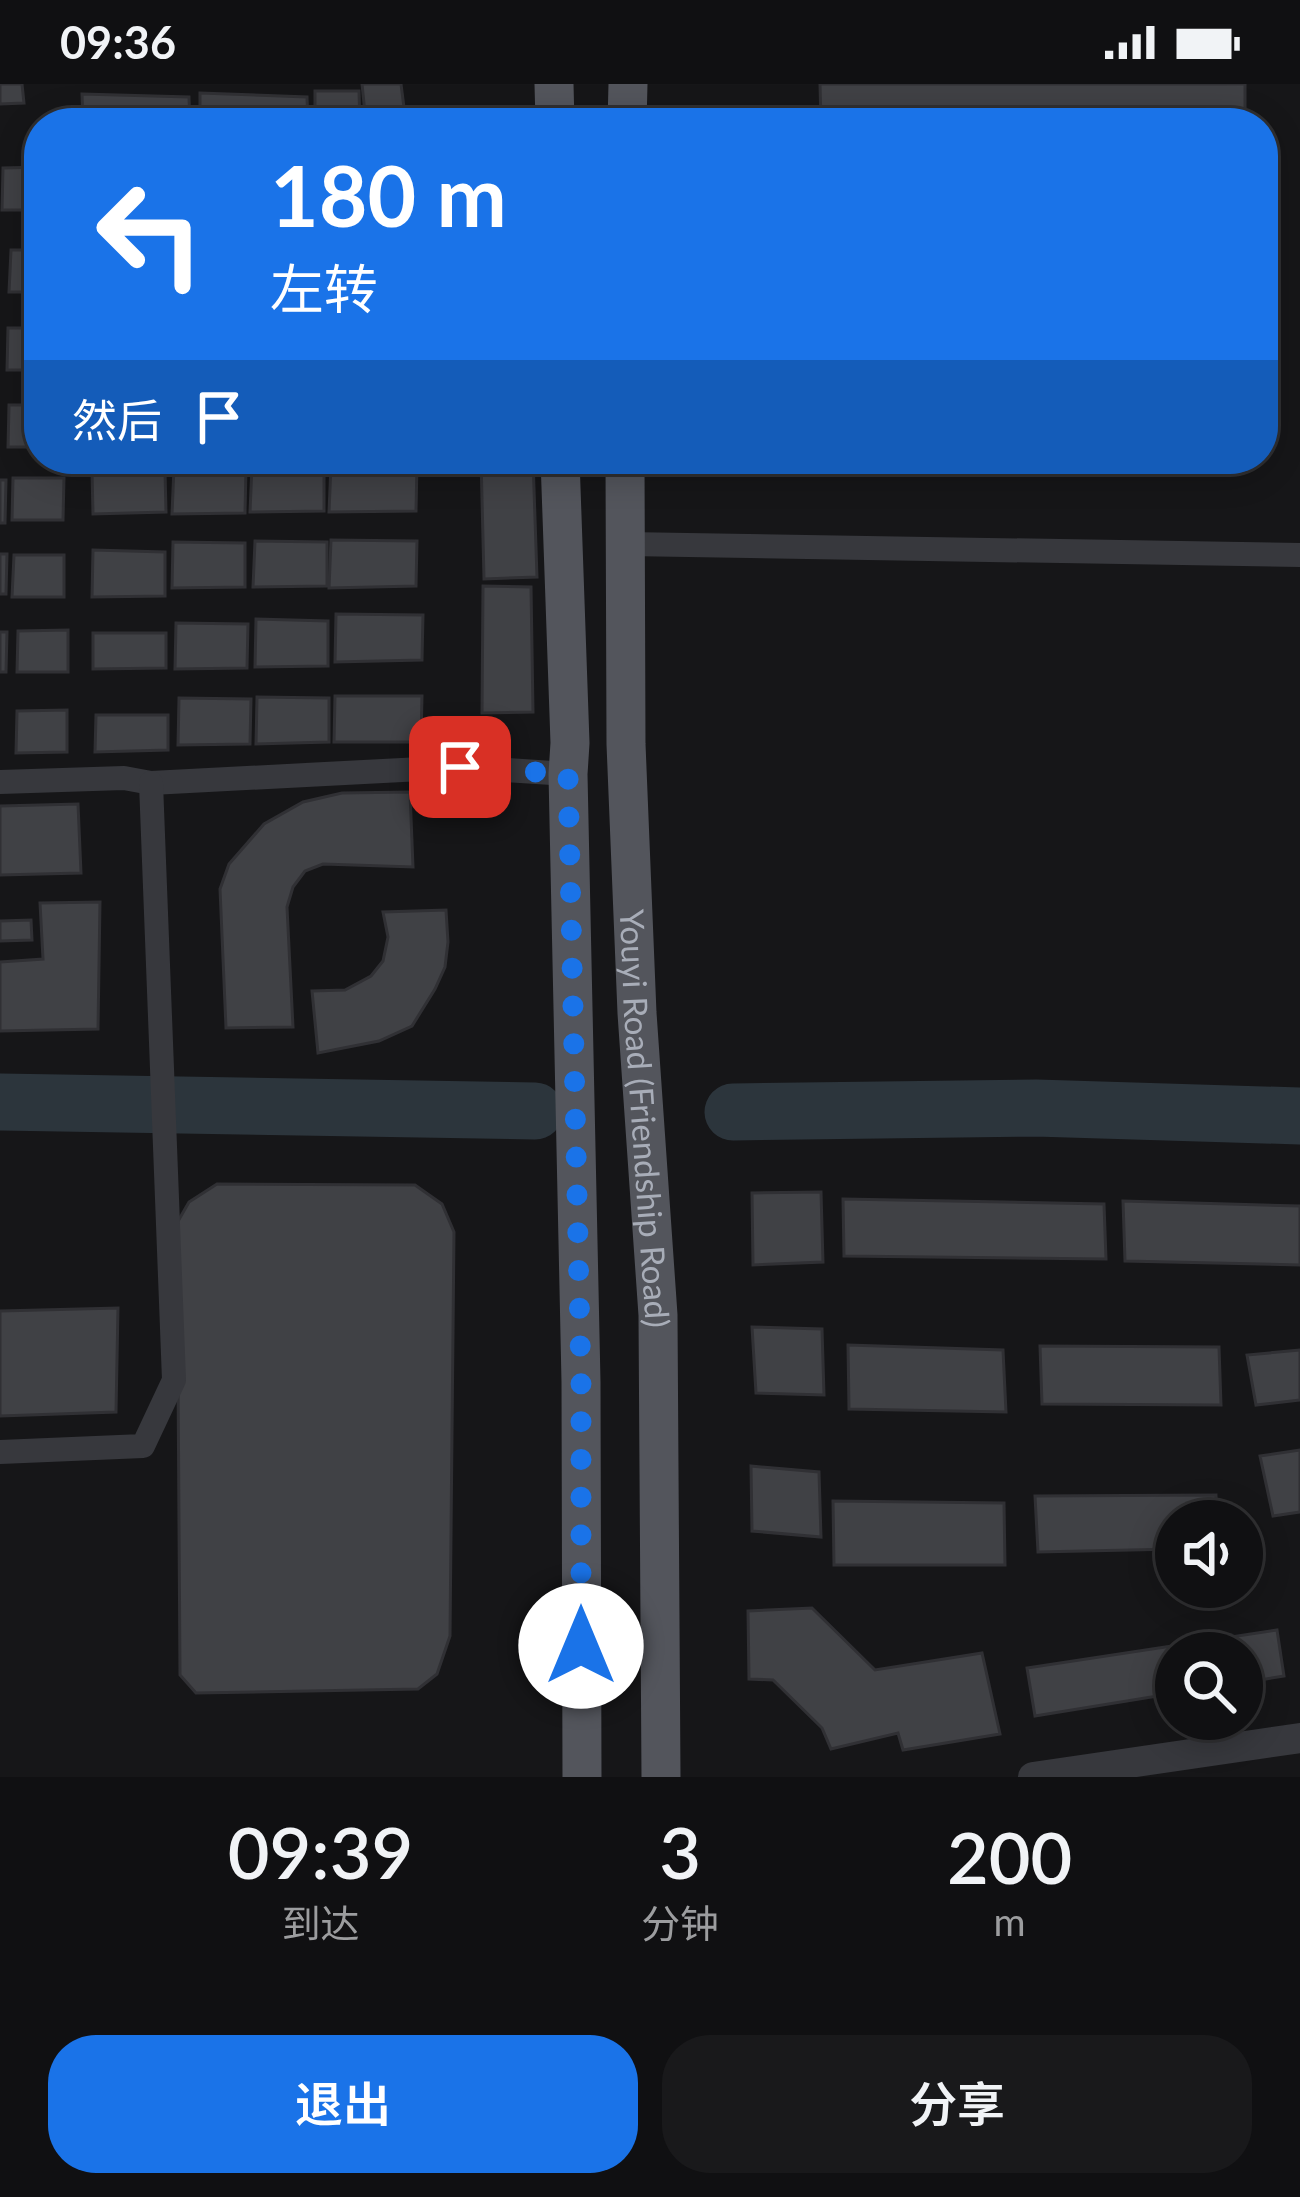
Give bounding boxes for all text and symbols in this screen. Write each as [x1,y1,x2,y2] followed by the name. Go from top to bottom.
[60,15,176,69] text: 09:36
[270,144,507,245] text: 180 m
[72,156,228,312] icon: left
[270,256,378,321] text: 左转
[186,384,252,450] icon: arrive
[72,393,162,447] text: 然后
[409,716,511,818] pin
[427,734,493,800] icon: arrive
[613,908,678,1328] street label: Youyi Road (Friendship Road)
[1155,1500,1263,1740] map controls
[1155,1500,1263,1608] button: sound
[518,1583,644,1709] position arrow
[1155,1632,1263,1740] button: search
[228,1808,413,1894] text: 09:39
[659,1808,701,1894] text: 3
[947,1813,1072,1899] text: 200
[993,1898,1026,1944] text: m
[282,1900,360,1946] text: 到达
[641,1900,719,1946] text: 分钟
[48,2035,638,2173] button: 退出
[662,2035,1252,2173] button: 分享

